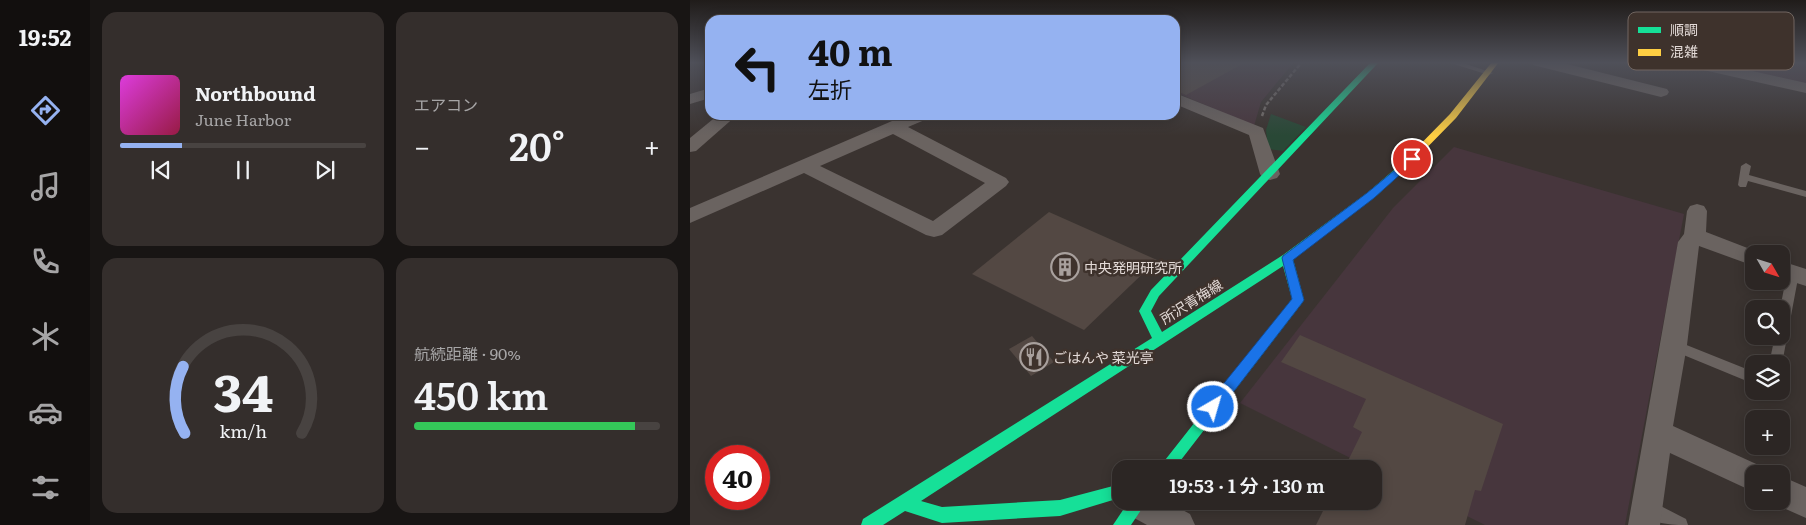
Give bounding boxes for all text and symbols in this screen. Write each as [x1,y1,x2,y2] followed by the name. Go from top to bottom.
[1628,12,1794,70] legend
[1670,19,1698,39] text: 順調
[19,20,71,53] text: 19:52
[808,25,893,77] text: 40 m
[725,35,790,100] icon: left
[1670,41,1698,61] text: 混雑
[808,72,852,105] text: 左折
[195,79,316,107] text: Northbound
[414,92,478,116] text: エアコン
[28,93,63,128] icon: directions
[195,107,291,131] text: June Harbor
[509,116,565,173] text: 20°
[414,124,430,166] text: −
[644,124,660,166] text: +
[1391,138,1433,180] pin
[1398,145,1426,173] icon: arrive
[147,156,175,184] icon: previous
[229,156,257,184] icon: pause
[311,156,339,184] icon: next
[28,169,63,204] icon: music
[28,244,63,279] icon: phone
[1745,245,1790,290] north arrow
[1745,245,1790,510] map controls
[1050,252,1080,282] building icon: 中央発明研究所
[1084,257,1182,277] place label: 中央発明研究所
[1156,274,1226,328] street label: 所沢青梅線
[1745,300,1790,345] button: search
[28,319,63,354] icon: climate
[414,341,521,365] text: 航続距離 · 90%
[1019,342,1049,372] restaurant icon: ごはんや 菜光亭
[1053,347,1154,367] place label: ごはんや 菜光亭
[213,350,273,428] text: 34
[1745,355,1790,400] button: layers
[414,365,549,422] text: 450 km
[1186,380,1238,432] position arrow
[28,395,63,430] icon: car
[1745,410,1790,455] button: +
[219,417,267,444] text: km/h
[705,445,770,510] speed limit sign: 40
[1745,465,1790,510] button: −
[28,470,63,505] icon: filters
[1169,471,1325,499] text: 19:53 · 1 分 · 130 m

